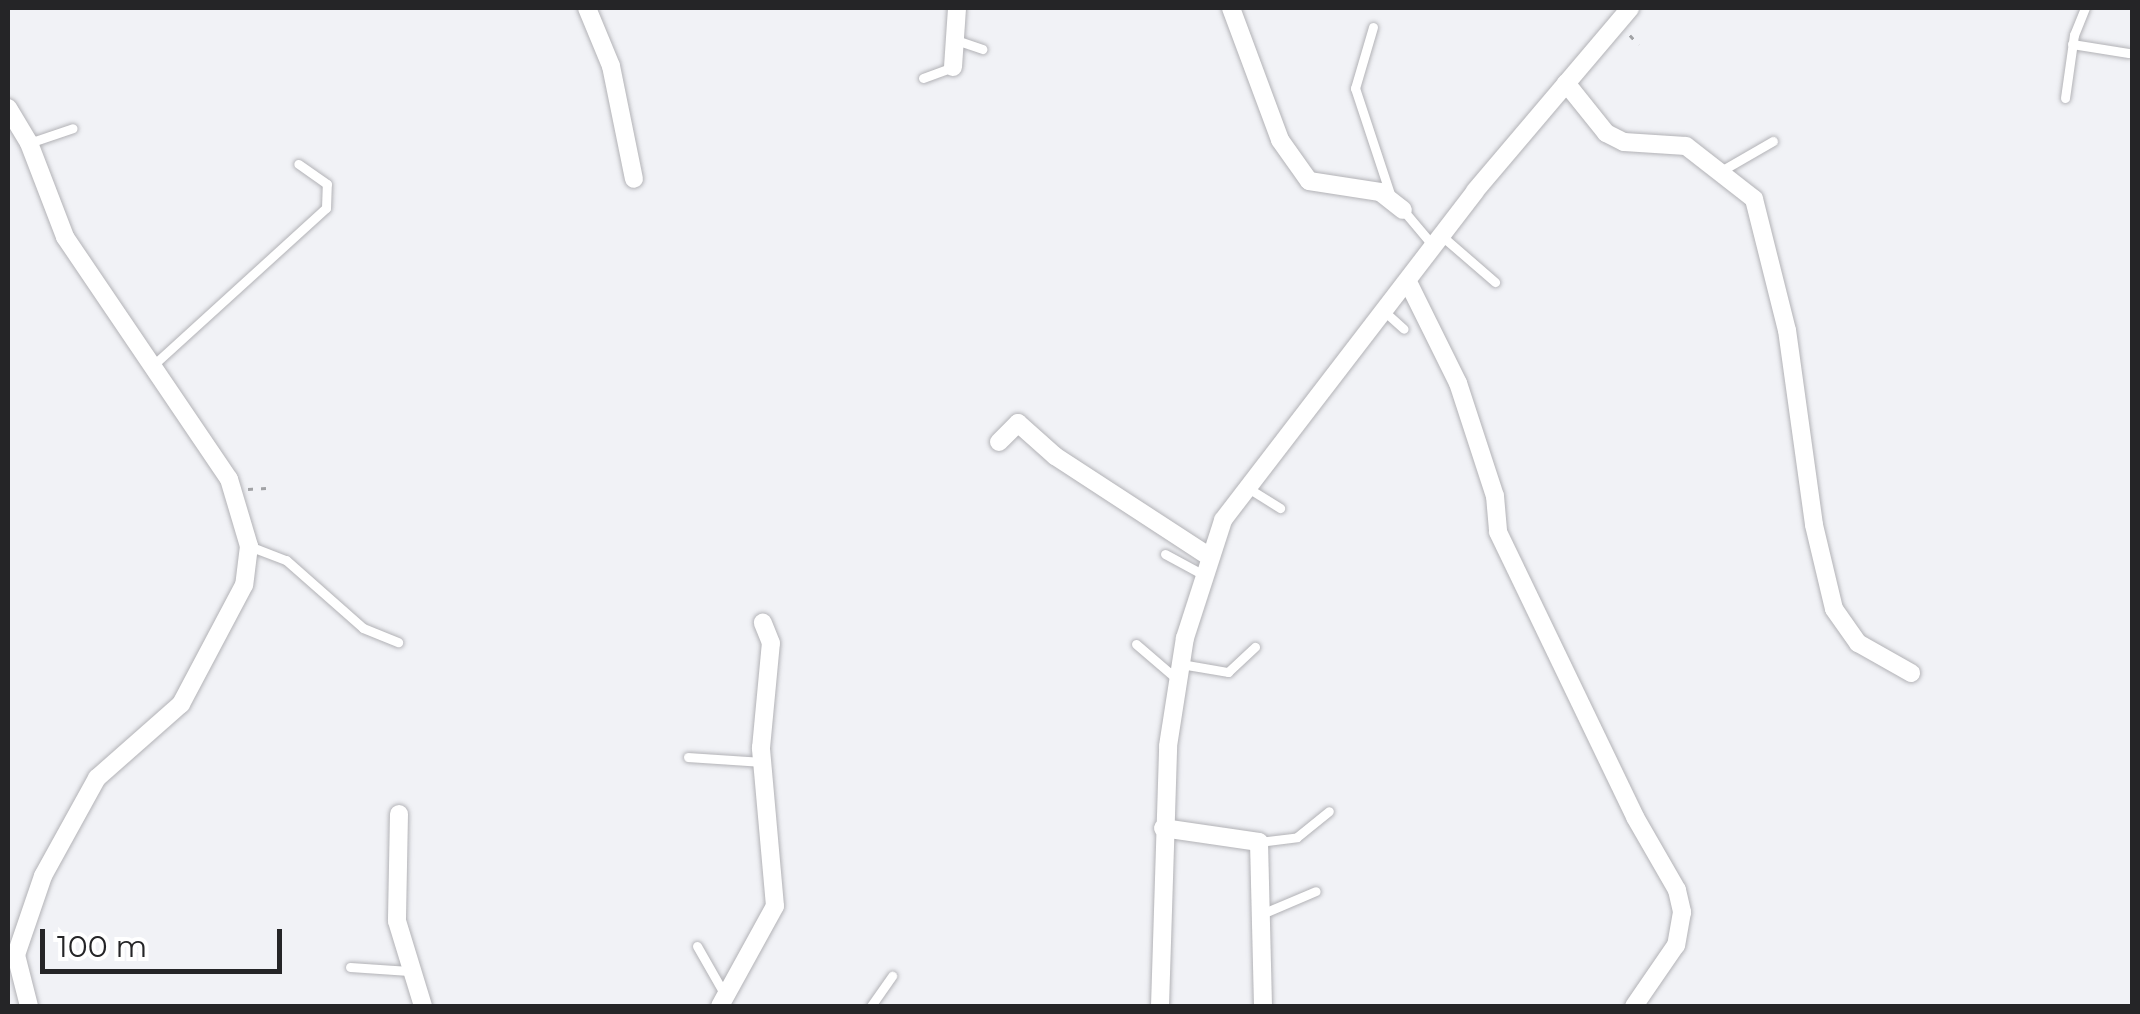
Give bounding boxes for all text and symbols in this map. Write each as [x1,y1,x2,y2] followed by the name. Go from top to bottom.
[45,909,288,971] scale bar
[57,928,147,965] text: 100 m

